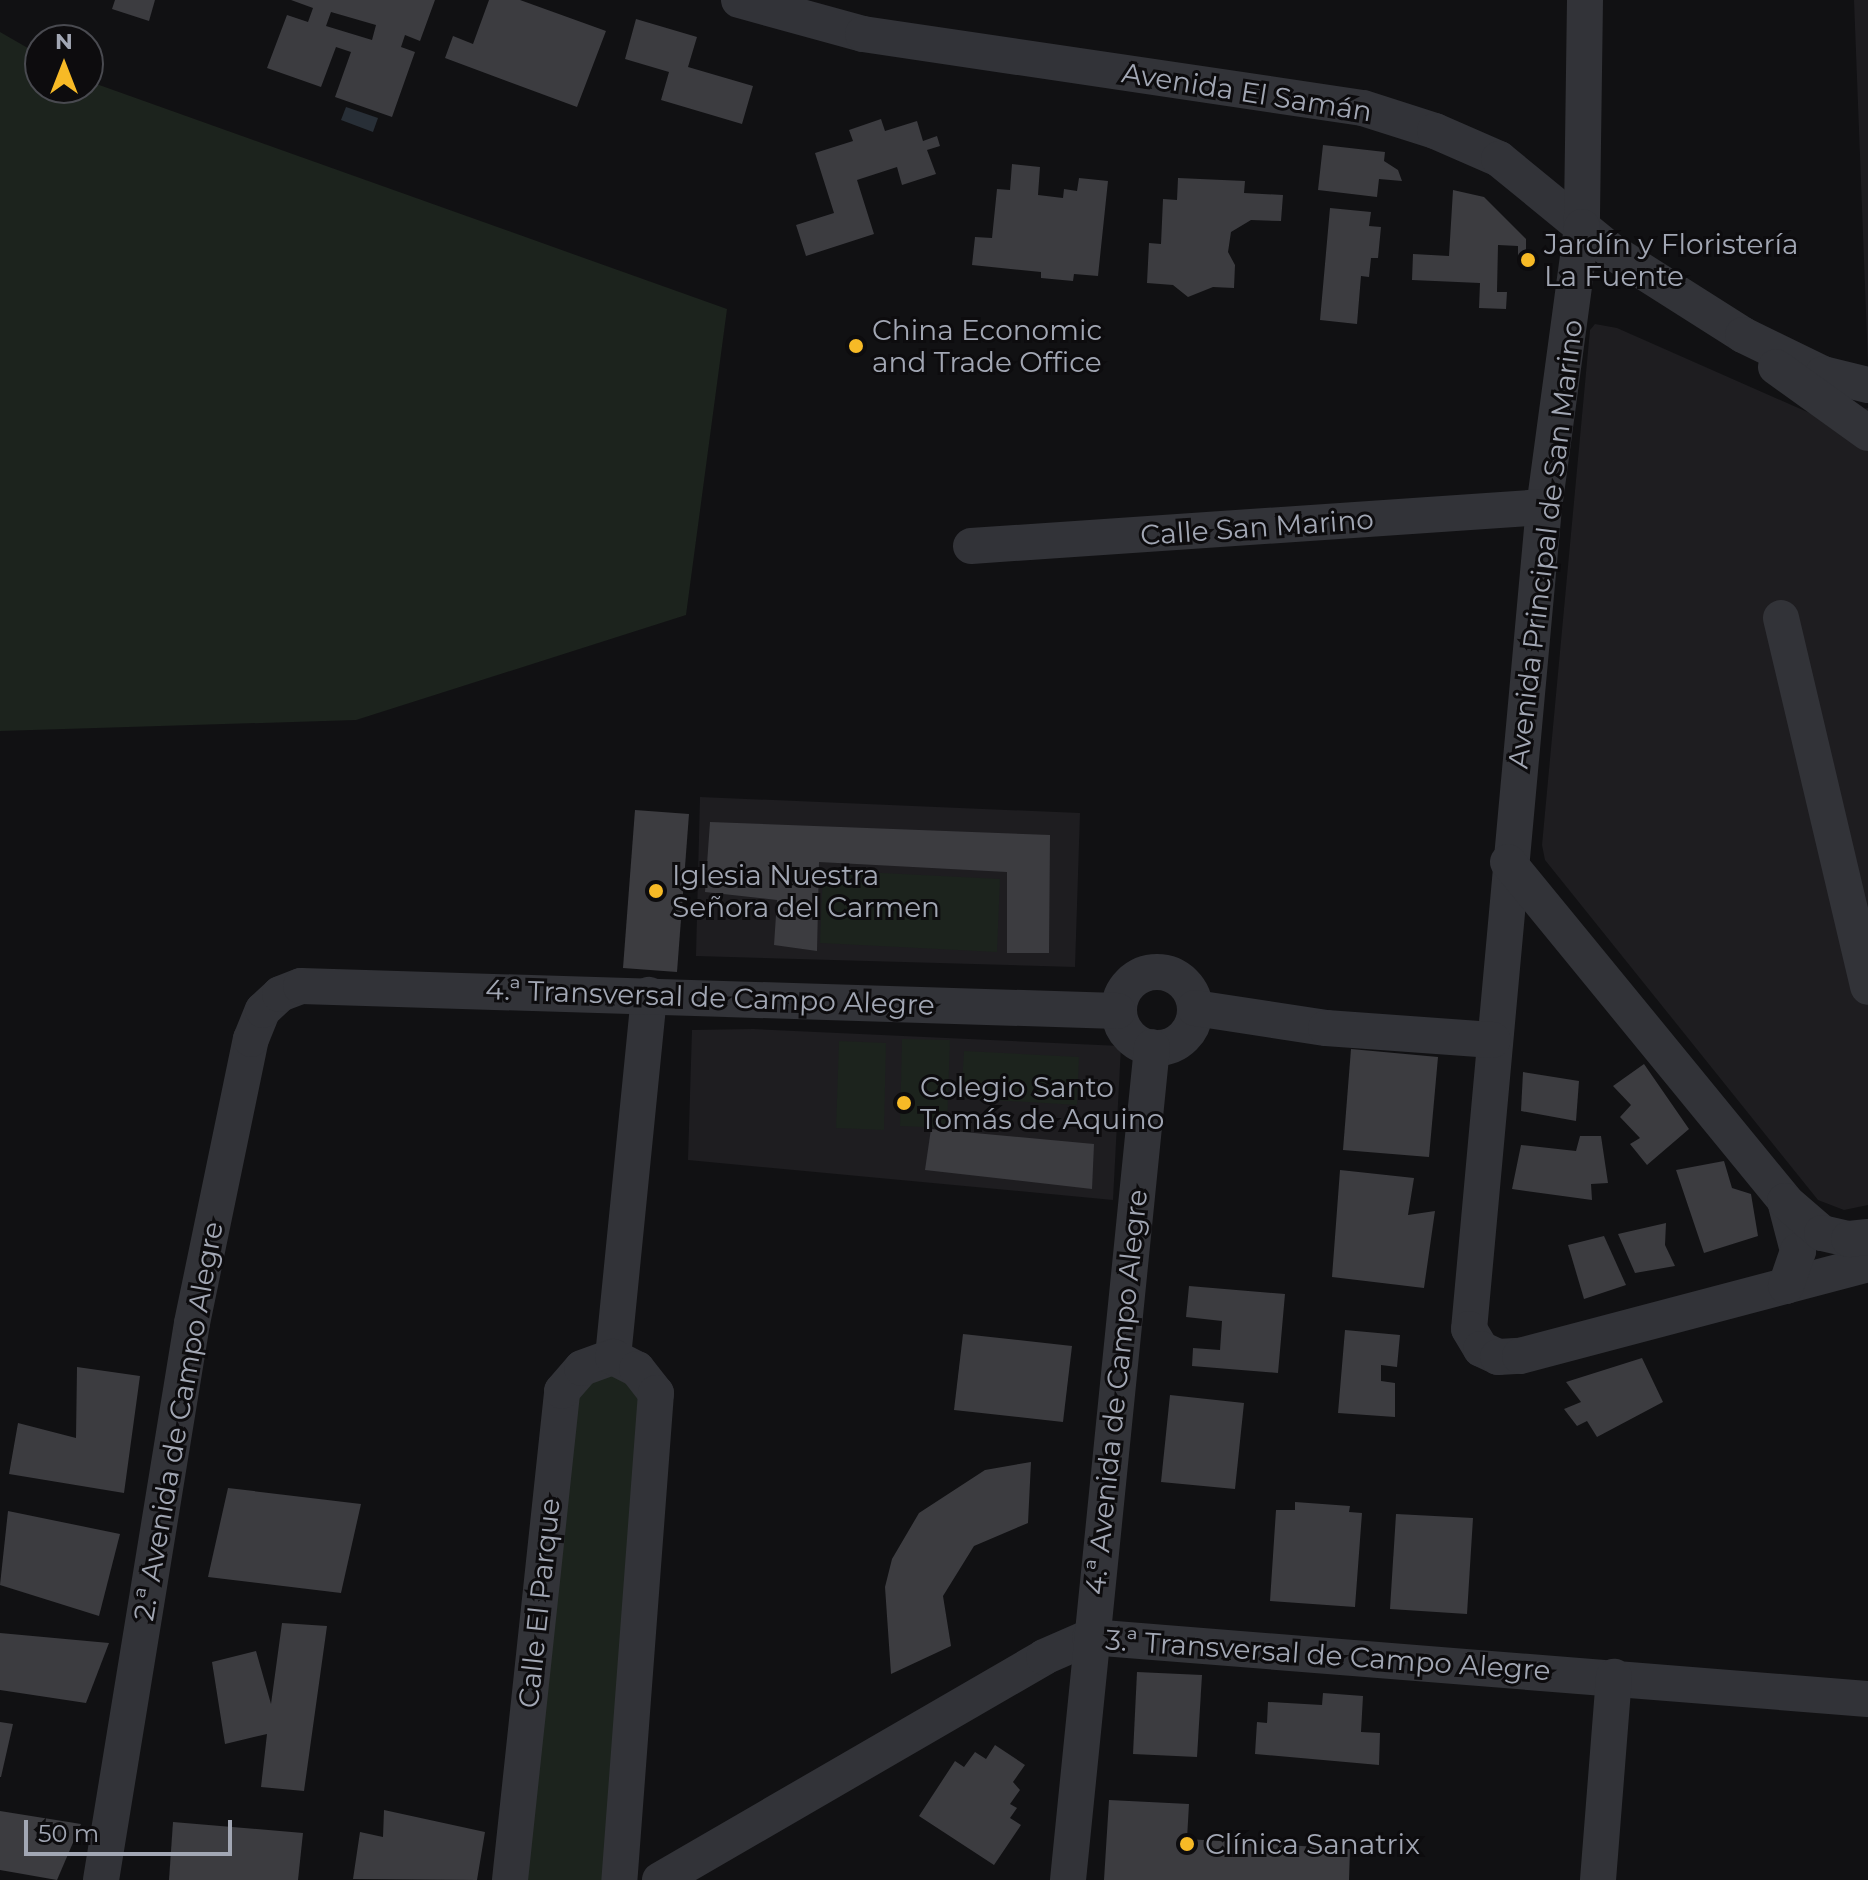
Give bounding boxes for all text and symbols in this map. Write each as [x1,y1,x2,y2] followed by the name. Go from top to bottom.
[24,24,104,104] north arrow
[55,28,73,55] text: N
[1120,56,1374,128] street label: Avenida El Samán
[1544,227,1799,293] place label: Jardín y Floristería La Fuente
[1519,251,1537,269] marker: Jardín y Floristería La Fuente
[872,313,1102,379] place label: China Economic and Trade Office
[1501,318,1589,770] street label: Avenida Principal de San Marino
[847,337,865,355] marker: China Economic and Trade Office
[1139,502,1375,552] street label: Calle San Marino
[672,858,940,924] place label: Iglesia Nuestra Señora del Carmen
[647,882,665,900] marker: Iglesia Nuestra Señora del Carmen
[485,972,935,1022] street label: 4.ª Transversal de Campo Alegre
[920,1070,1164,1136] place label: Colegio Santo Tomás de Aquino
[895,1094,913,1112] marker: Colegio Santo Tomás de Aquino
[1078,1188,1154,1596] street label: 4.ª Avenida de Campo Alegre
[126,1219,230,1623] street label: 2.ª Avenida de Campo Alegre
[511,1496,567,1710] street label: Calle El Parque
[1104,1623,1552,1687] street label: 3.ª Transversal de Campo Alegre
[28,1804,236,1854] scale bar
[38,1819,99,1848] text: 50 m
[1205,1827,1420,1861] place label: Clínica Sanatrix
[1176,1833,1198,1855] marker: Clínica Sanatrix

